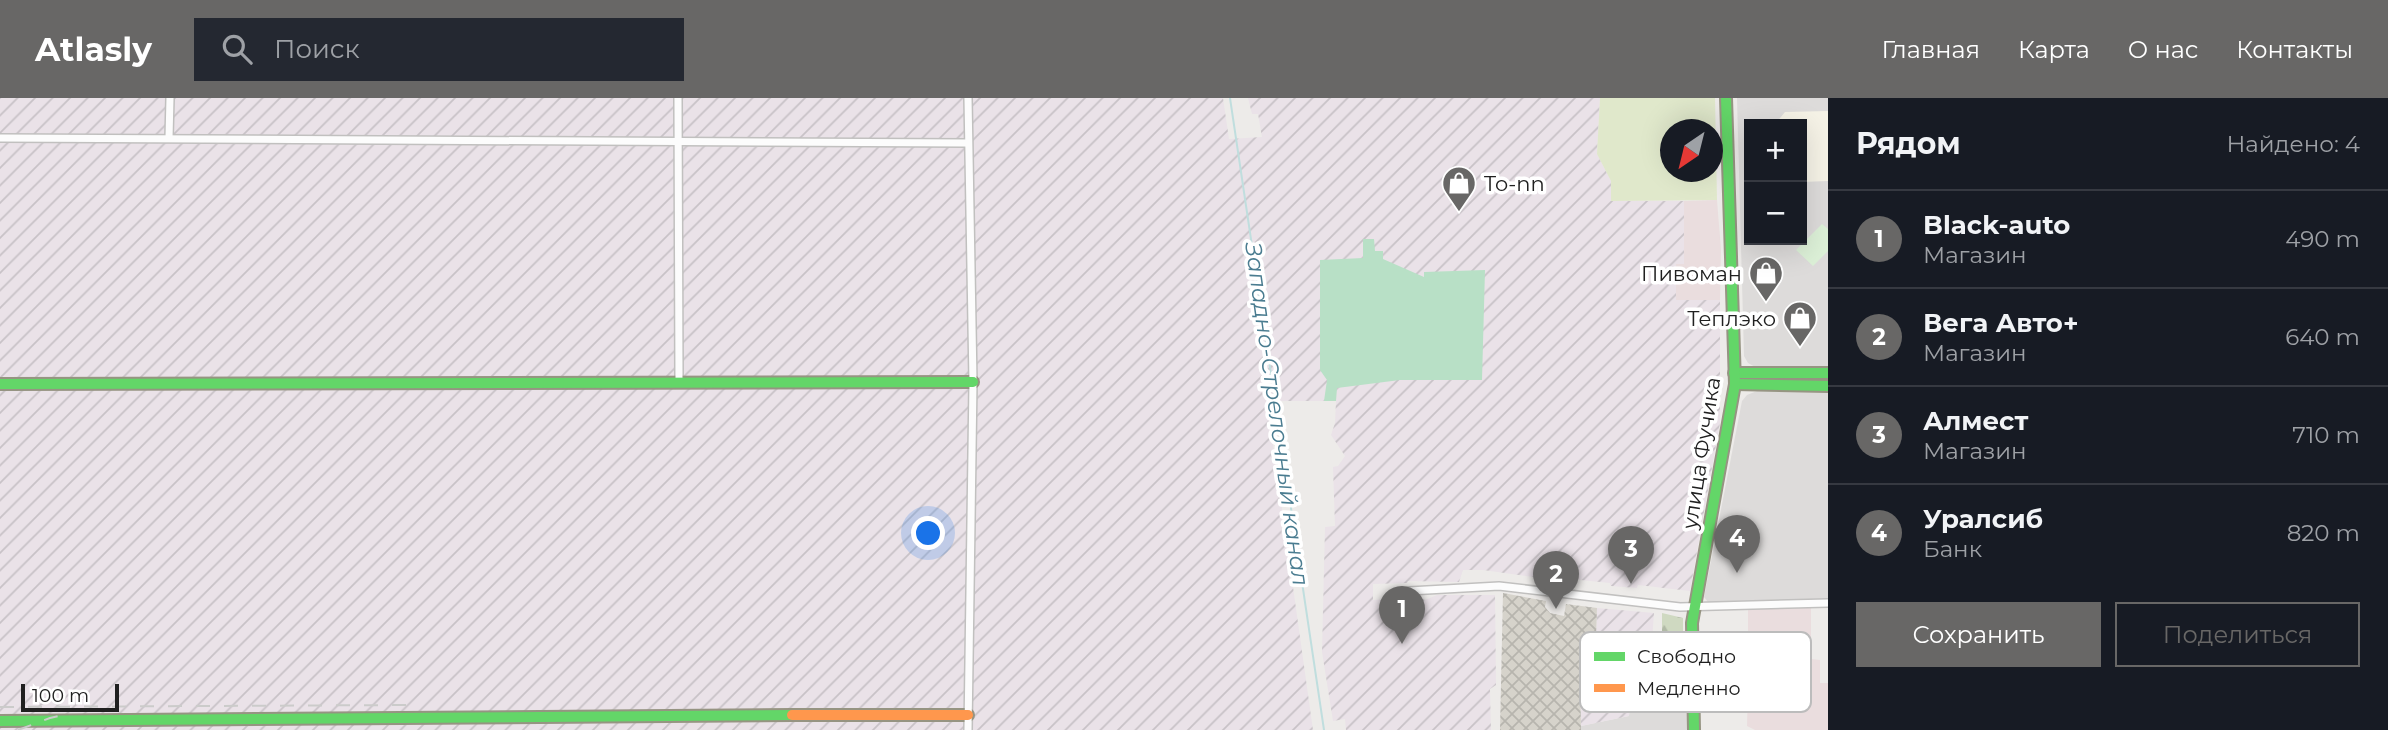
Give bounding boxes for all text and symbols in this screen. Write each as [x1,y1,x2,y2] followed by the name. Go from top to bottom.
[194,18,684,81] search box
[35,29,152,69] text: Atlasly
[218,30,256,68] icon: search
[274,33,360,65] text: Поиск
[1882,35,1980,64] text: Главная
[2018,35,2090,64] text: Карта
[2128,35,2198,64] text: О нас
[2236,35,2353,64] text: Контакты
[1660,119,1723,182] north arrow
[1744,119,1807,245] map controls
[1744,119,1807,182] button: +
[1856,125,1961,162] text: Рядом
[2226,130,2360,158] text: Найдено: 4
[1440,164,1478,213] shop icon: To-nn
[1484,171,1545,196] place label: To-nn
[1744,182,1807,245] button: −
[1923,209,2070,241] text: Black-auto
[1874,225,1884,253] text: 1
[2285,225,2360,253] text: 490 m
[1239,240,1315,587] water label: Западно-Стрелочный канал
[1923,241,2027,269] text: Магазин
[1747,254,1785,303] shop icon: Пивоман
[1641,261,1742,286] place label: Пивоман
[1781,299,1819,348] shop icon: Теплэко
[1687,306,1776,331] place label: Теплэко
[1923,307,2079,339] text: Вега Авто+
[1872,323,1886,351] text: 2
[2285,323,2360,351] text: 640 m
[1923,339,2027,367] text: Магазин
[1677,375,1725,532] street label: улица Фучика
[1923,405,2028,437] text: Алмест
[1872,421,1886,449] text: 3
[2292,421,2360,449] text: 710 m
[1923,437,2027,465] text: Магазин
[1923,503,2043,535] text: Уралсиб
[1714,515,1760,573] pin: 4
[911,516,945,550] your location
[1871,519,1887,547] text: 4
[2287,519,2360,547] text: 820 m
[1608,526,1654,584] pin: 3
[1923,535,1982,563] text: Банк
[1533,551,1579,609] pin: 2
[1379,586,1425,644] pin: 1
[1856,602,2101,667] button: Сохранить
[2115,602,2360,667] button: Поделиться
[1580,632,1811,712] legend
[1637,645,1736,668] text: Свободно
[1637,677,1741,700] text: Медленно
[21,681,119,713] scale bar
[32,684,89,707] text: 100 m

